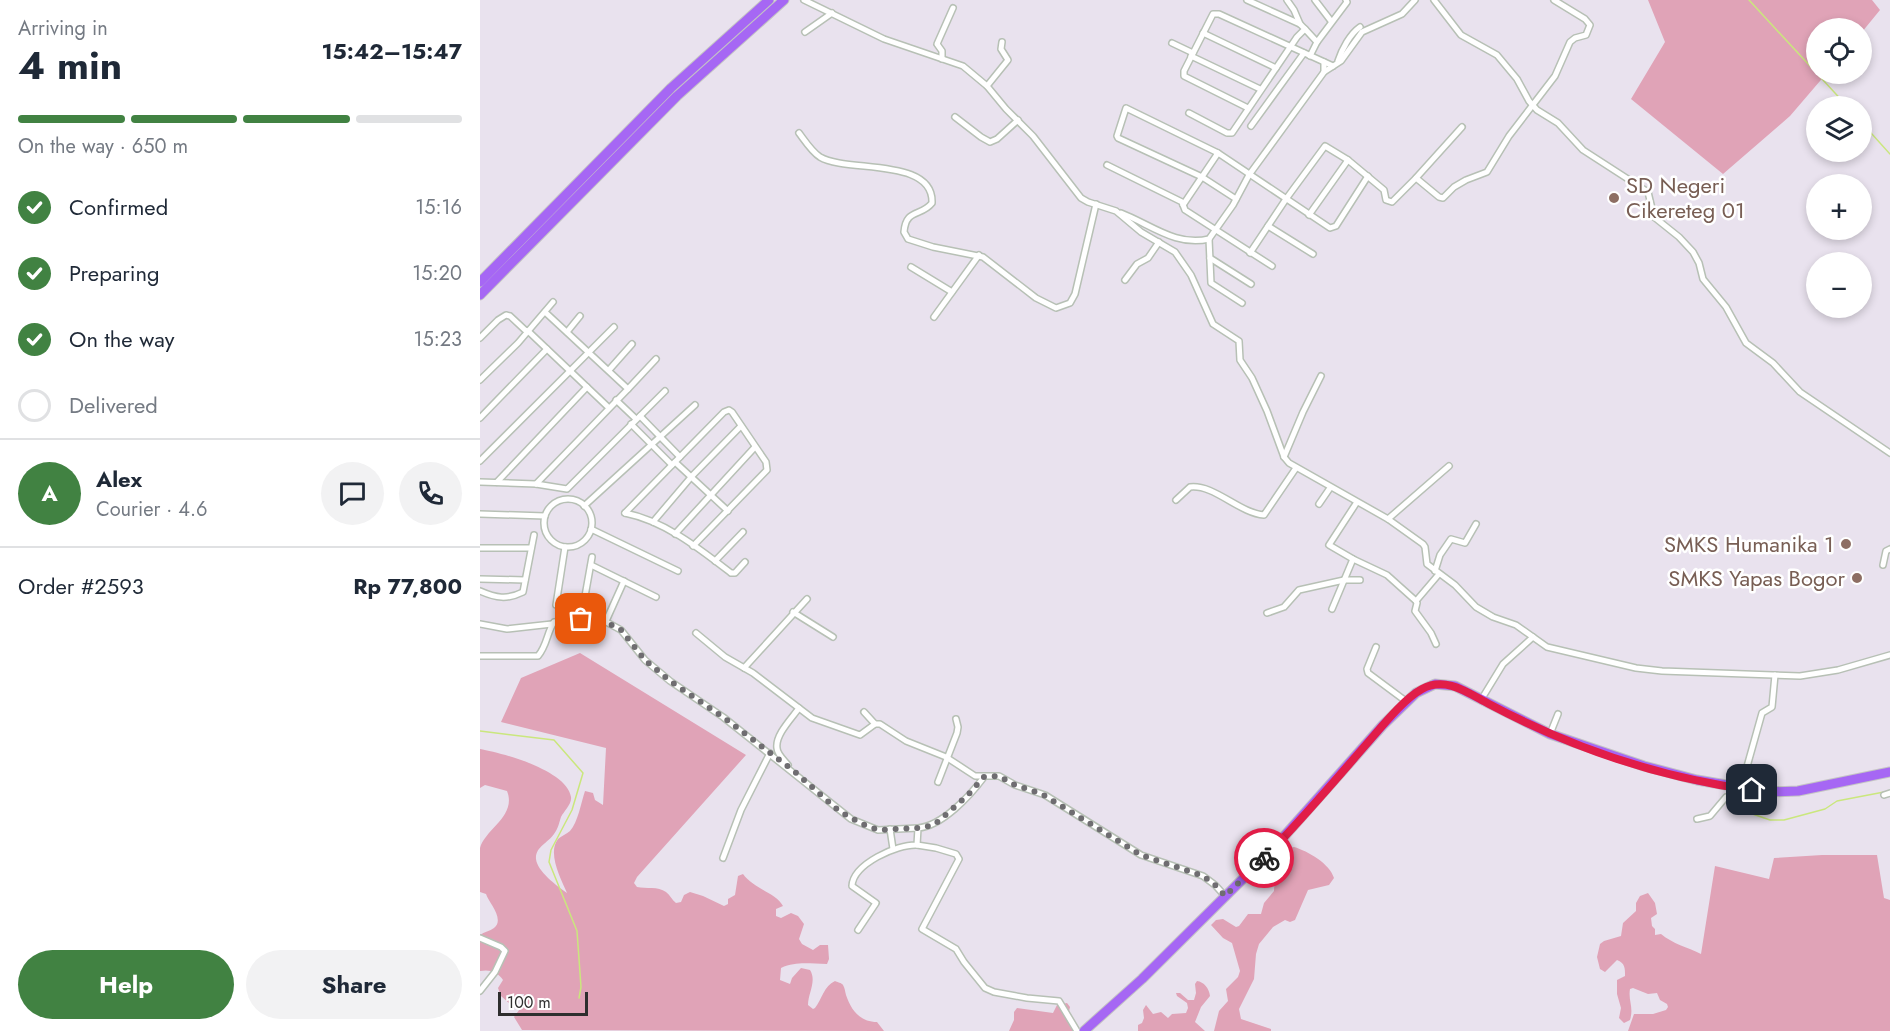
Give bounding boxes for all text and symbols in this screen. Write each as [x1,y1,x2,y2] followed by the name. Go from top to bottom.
[18,14,108,43] text: Arriving in
[1806,18,1872,318] map controls
[1806,18,1872,84] button: locate
[321,35,462,67] text: 15:42–15:47
[18,37,122,94] text: 4 min
[1806,96,1872,162] button: layers
[18,132,188,161] text: On the way · 650 m
[1626,169,1745,226] place label: SD Negeri Cikereteg 01
[1806,174,1872,240] button: +
[18,191,51,224] icon: check
[69,191,168,223] text: Confirmed
[1607,191,1621,205] marker: SD Negeri Cikereteg 01
[415,193,462,222] text: 15:16
[1806,252,1872,318] button: −
[18,257,51,290] icon: check
[69,257,160,289] text: Preparing
[412,259,462,288] text: 15:20
[18,323,51,356] icon: check
[69,323,174,355] text: On the way
[413,325,462,354] text: 15:23
[69,389,158,421] text: Delivered
[321,462,384,525] button: chat
[399,462,462,525] button: phone
[96,463,142,495] text: Alex
[41,477,58,509] text: A
[96,495,208,524] text: Courier · 4.6
[1664,528,1834,560] place label: SMKS Humanika 1
[1839,537,1853,551] marker: SMKS Humanika 1
[1668,562,1845,594] place label: SMKS Yapas Bogor
[18,570,144,602] text: Order #2593
[353,570,462,602] text: Rp 77,800
[1850,571,1864,585] marker: SMKS Yapas Bogor
[555,593,606,644] pin
[564,602,597,635] icon: bag
[1726,764,1777,815] pin
[1735,773,1768,806] icon: home
[1234,828,1294,888] courier
[1248,842,1281,875] icon: bike
[18,950,234,1019] button: Help
[246,950,462,1019] button: Share
[498,989,588,1016] scale bar
[507,991,551,1014] text: 100 m

